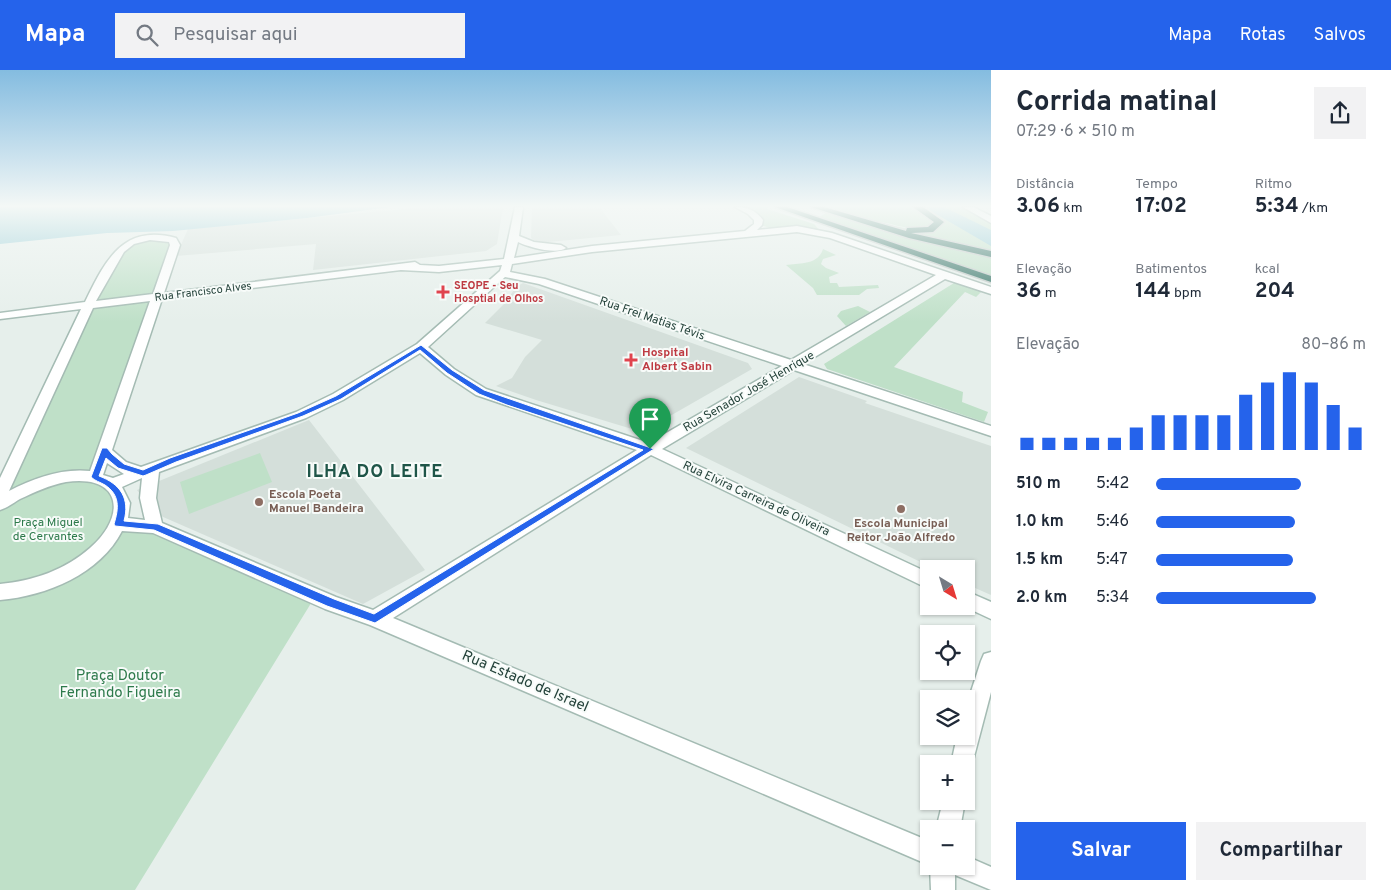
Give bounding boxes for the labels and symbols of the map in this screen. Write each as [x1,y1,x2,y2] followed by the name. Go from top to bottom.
[154,279,252,305] street label: Rua Francisco Alves
[454,279,544,306] place label: SEOPE - Seu Hosptial de Olhos
[436,285,450,299] marker: SEOPE - Seu Hosptial de Olhos
[597,293,707,345] street label: Rua Frei Matias Tévis
[642,345,712,375] place label: Hospital Albert Sabin
[681,348,817,436] street label: Rua Senador José Henrique
[624,353,638,367] marker: Hospital Albert Sabin
[629,398,671,449] pin
[680,458,832,540] street label: Rua Elvira Carreira de Oliveira
[307,461,443,484] district label: ILHA DO LEITE
[269,487,364,517] place label: Escola Poeta Manuel Bandeira
[253,496,265,508] marker: Escola Poeta Manuel Bandeira
[895,503,907,515] marker: Escola Municipal Reitor João Alfredo
[13,515,83,545] park label: Praça Miguel de Cervantes
[847,516,955,546] place label: Escola Municipal Reitor João Alfredo
[920,560,975,615] north arrow
[459,647,591,717] street label: Rua Estado de Israel
[59,667,181,703] park label: Praça Doutor Fernando Figueira

